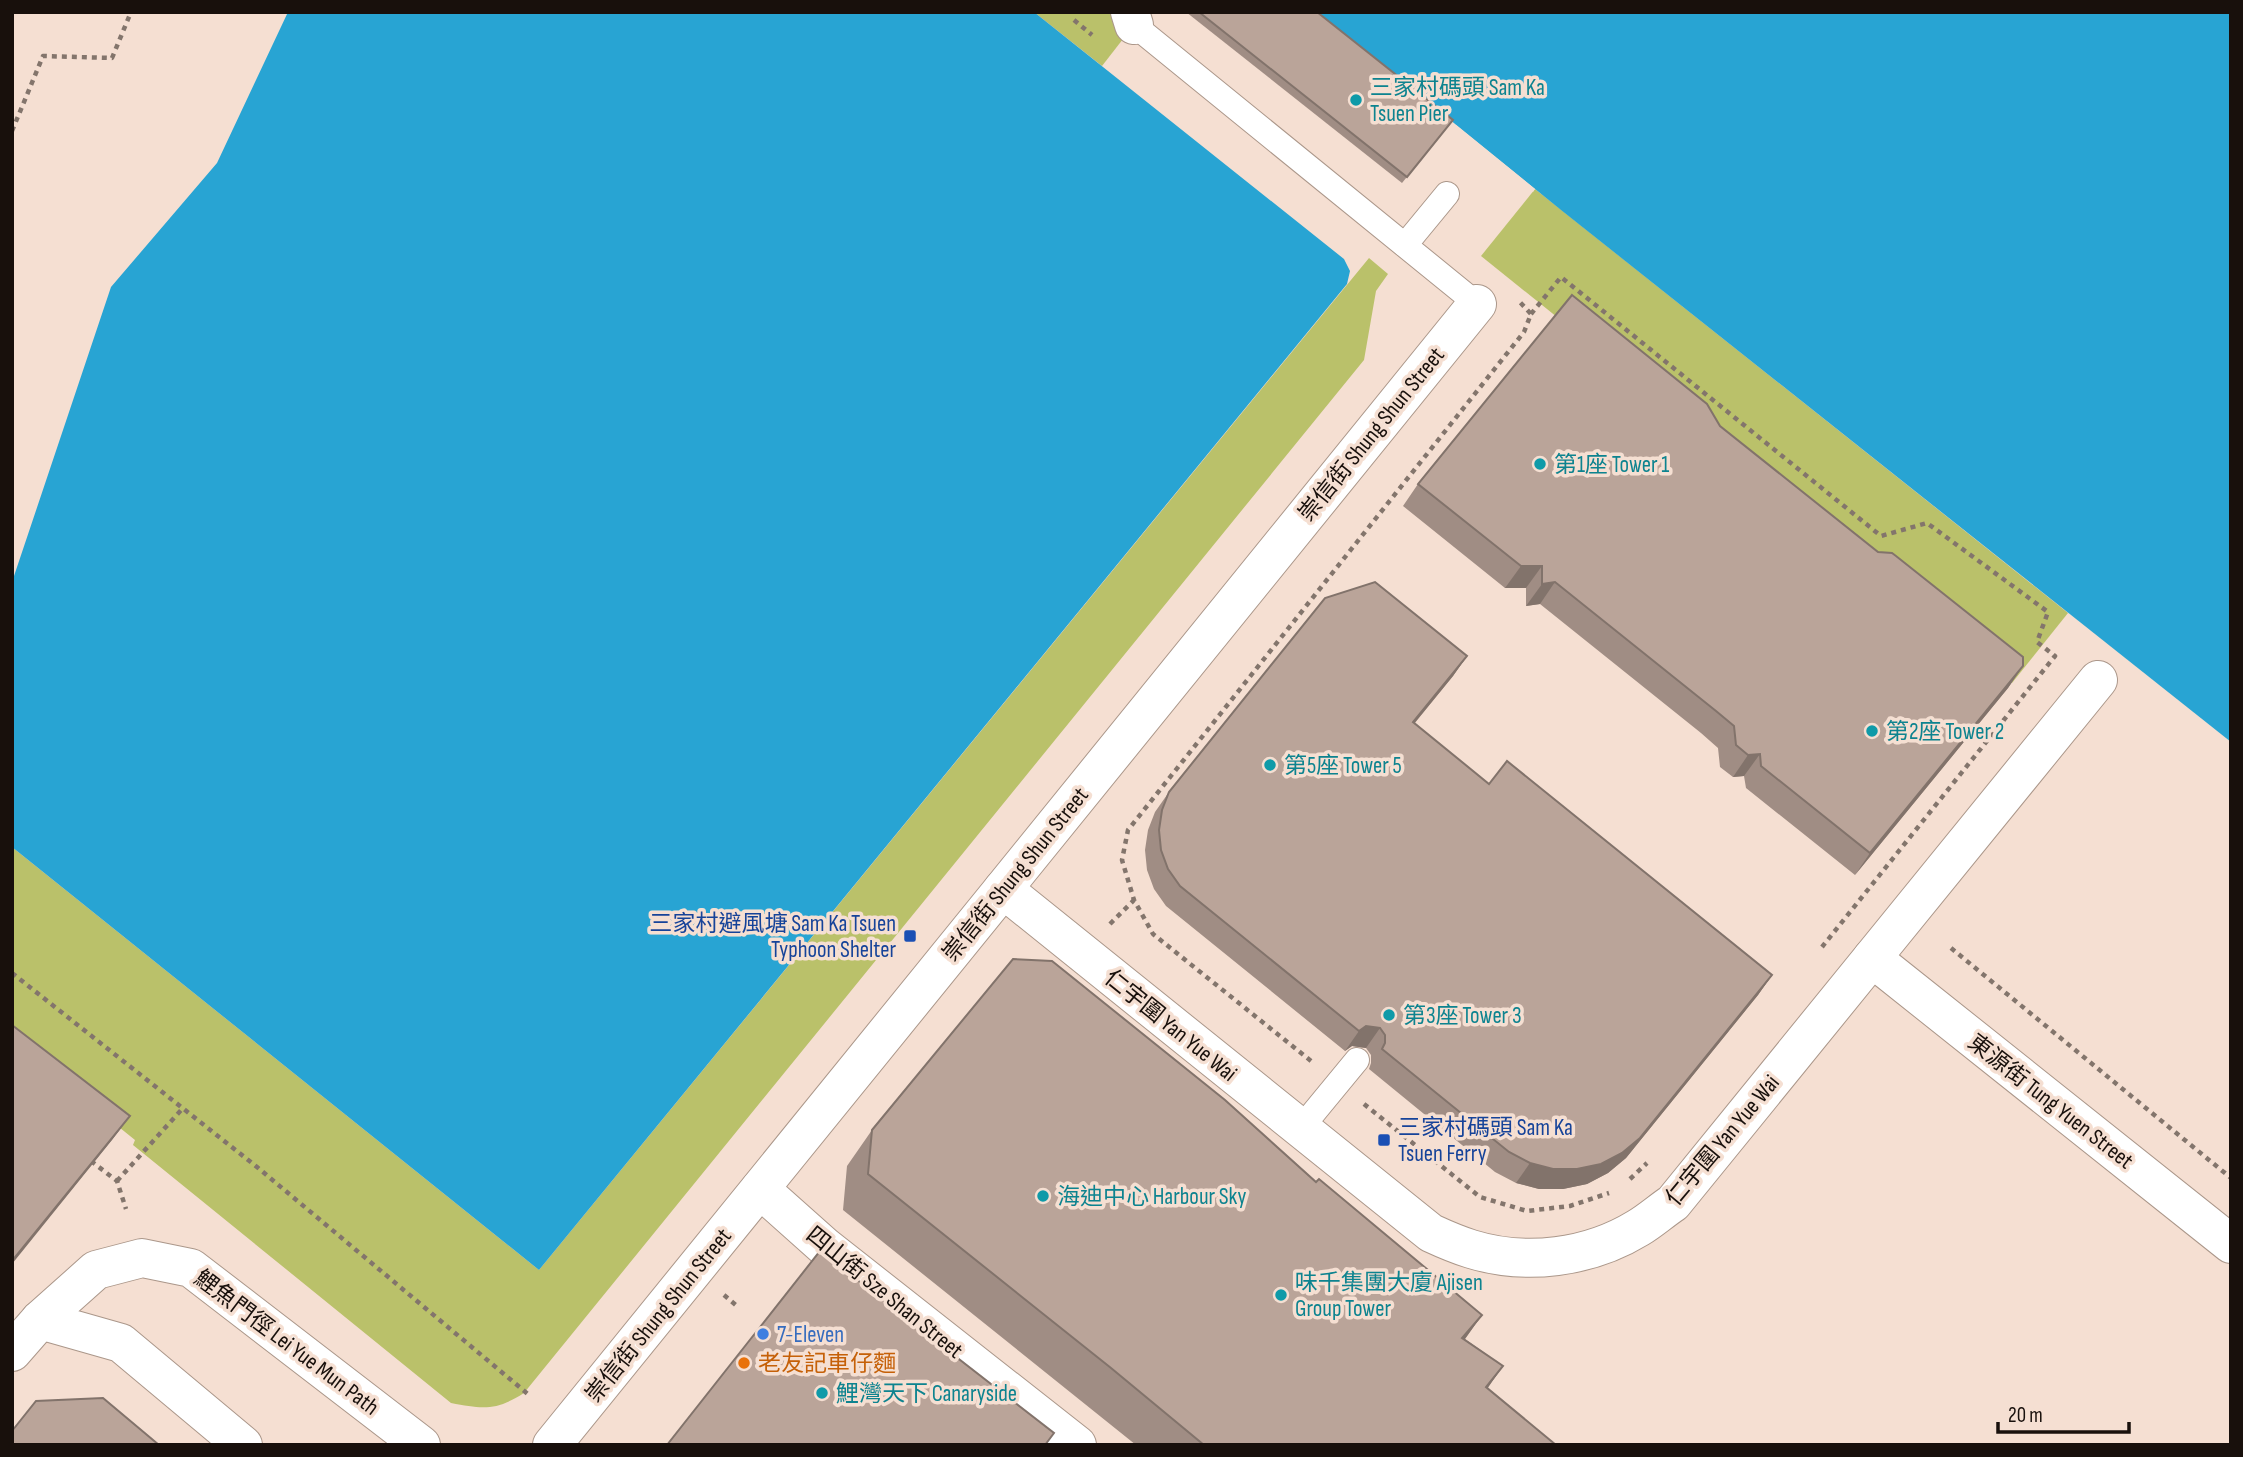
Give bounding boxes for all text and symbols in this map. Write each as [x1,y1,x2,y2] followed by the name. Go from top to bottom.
[1370,74,1545,128] place label: 三家村碼頭 Sam Ka Tsuen Pier
[1348,92,1364,108] marker: 三家村碼頭 Sam Ka Tsuen Pier
[1293,342,1451,527] street label: 崇信街 Shung Shun Street
[1554,451,1669,479] place label: 第1座 Tower 1
[1532,456,1548,472] marker: 第1座 Tower 1
[1886,718,2004,746] place label: 第2座 Tower 2
[1864,723,1880,739] marker: 第2座 Tower 2
[1284,752,1402,780] place label: 第5座 Tower 5
[1262,757,1278,773] marker: 第5座 Tower 5
[937,782,1095,967] street label: 崇信街 Shung Shun Street
[649,910,896,964] place label: 三家村避風塘 Sam Ka Tsuen Typhoon Shelter
[902,928,918,944] marker: 三家村避風塘 Sam Ka Tsuen Typhoon Shelter
[1098,964,1242,1088] street label: 仁宇圍 Yan Yue Wai
[1403,1002,1522,1030] place label: 第3座 Tower 3
[1381,1007,1397,1023] marker: 第3座 Tower 3
[1962,1029,2139,1175] street label: 東源街 Tung Yuen Street
[1660,1069,1786,1212] street label: 仁宇圍 Yan Yue Wai
[1398,1114,1573,1168] place label: 三家村碼頭 Sam Ka Tsuen Ferry
[1376,1132,1392,1148] marker: 三家村碼頭 Sam Ka Tsuen Ferry
[1057,1183,1246,1211] place label: 海迪中心 Harbour Sky
[1035,1188,1051,1204] marker: 海迪中心 Harbour Sky
[800,1221,969,1365] street label: 四山街 Sze Shan Street
[580,1223,738,1408] street label: 崇信街 Shung Shun Street
[188,1264,384,1421] street label: 鯉魚門徑 Lei Yue Mun Path
[1295,1269,1483,1323] place label: 味千集團大廈 Ajisen Group Tower
[1273,1287,1289,1303] marker: 味千集團大廈 Ajisen Group Tower
[777,1321,844,1349] place label: 7-Eleven
[755,1326,771,1342] marker: 7-Eleven
[758,1350,896,1378] place label: 老友記車仔麵
[736,1355,752,1371] marker: 老友記車仔麵
[836,1380,1017,1408] place label: 鯉灣天下 Canaryside
[814,1385,830,1401] marker: 鯉灣天下 Canaryside
[1998,1390,2129,1434] scale bar
[2008,1403,2043,1428] text: 20 m

